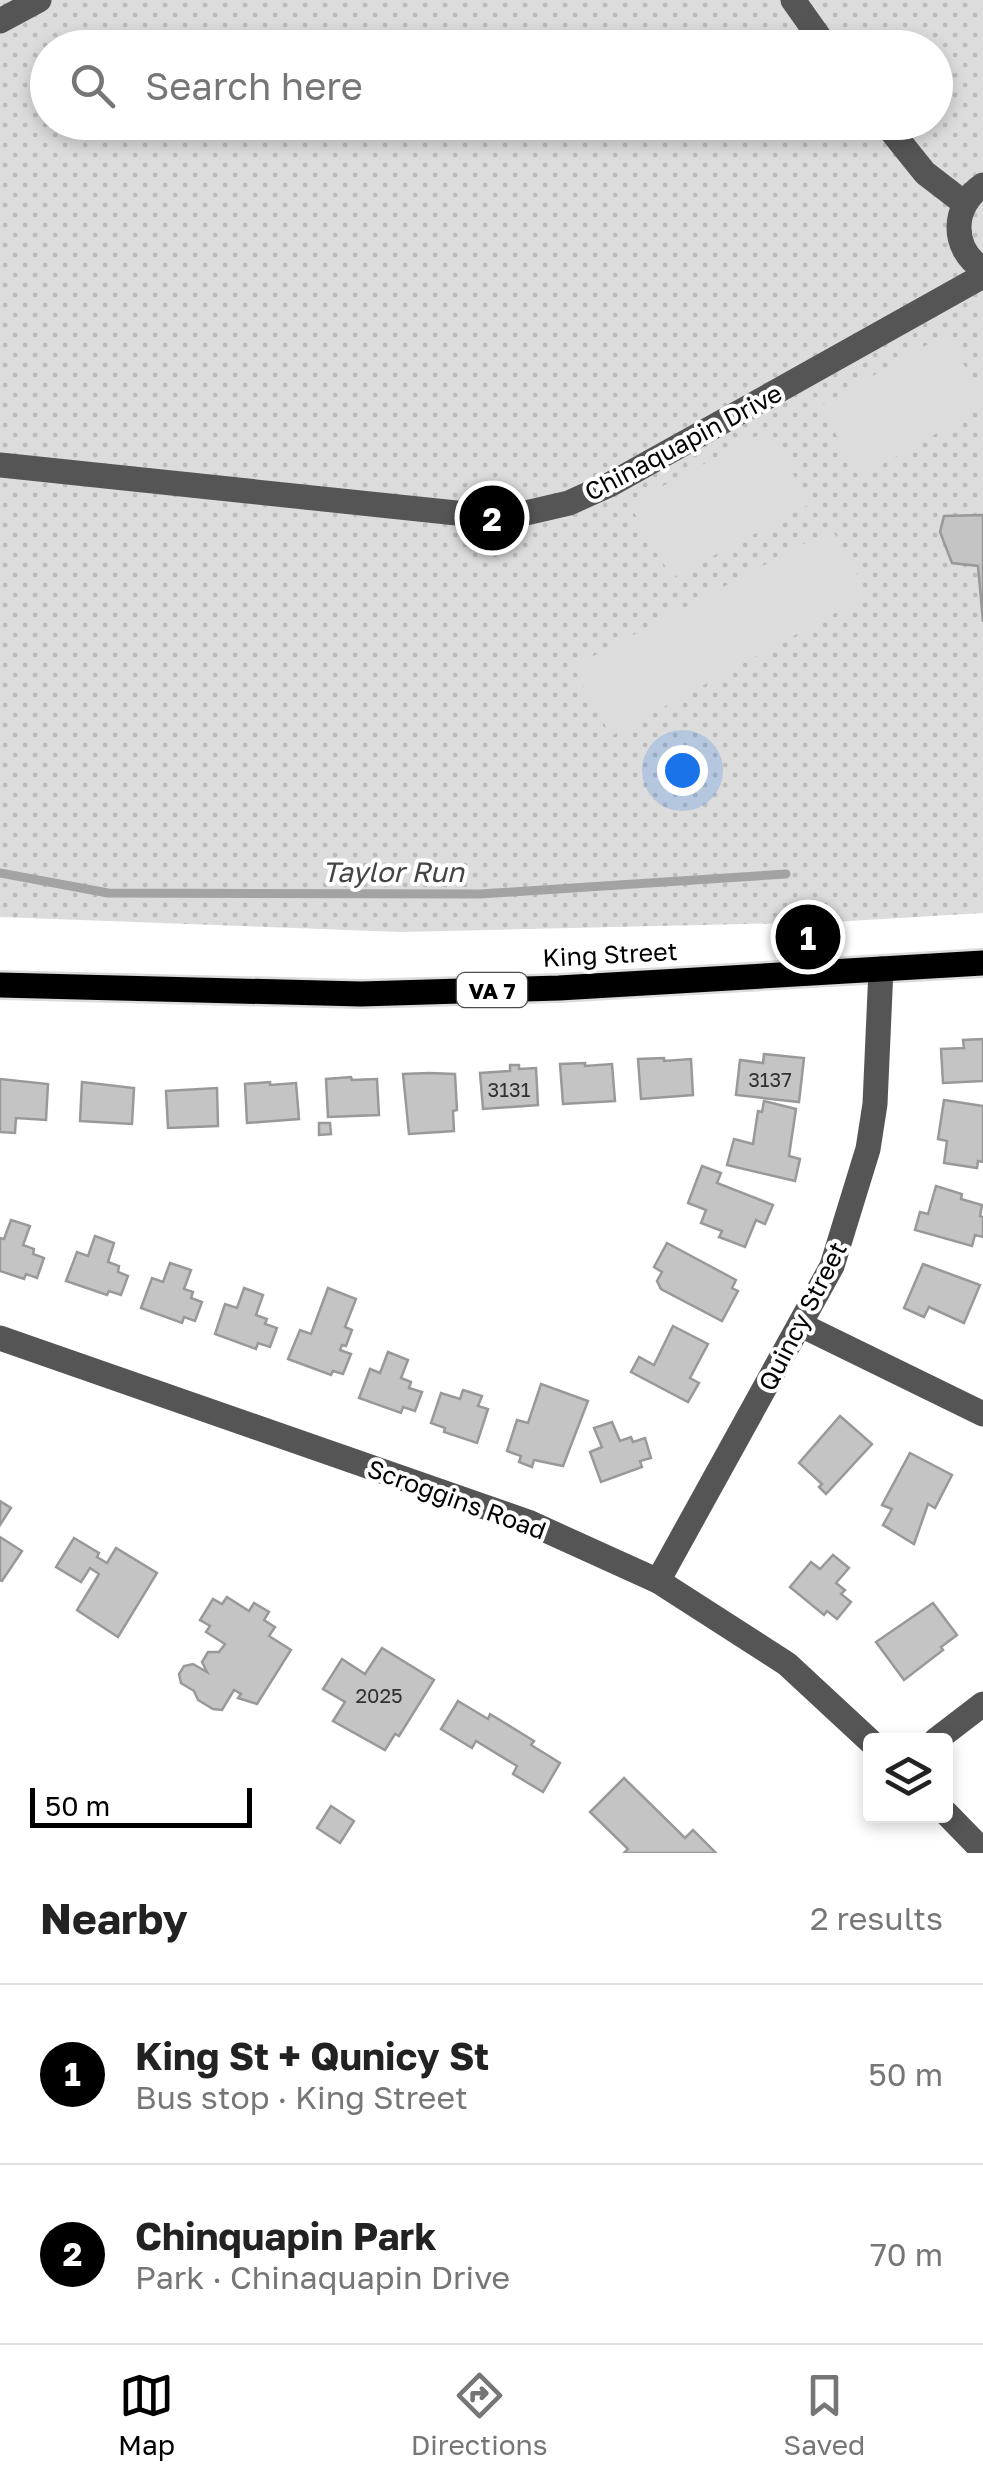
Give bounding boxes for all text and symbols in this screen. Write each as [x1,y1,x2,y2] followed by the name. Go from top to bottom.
[30,30,953,140] search box
[65,58,120,113] icon: search
[145,63,363,108] text: Search here
[579,377,787,507] street label: Chinaquapin Drive
[460,480,524,556] pin: 2
[657,745,708,796] your location
[322,855,466,888] water label: Taylor Run
[776,900,840,974] pin: 1
[542,935,678,973] street label: King Street
[457,973,527,1007] road number: VA 7
[748,1067,792,1091] house number: 3137
[488,1077,531,1101] house number: 3131
[751,1236,853,1396] street label: Quincy Street
[364,1452,550,1546] street label: Scroggins Road
[355,1683,403,1707] house number: 2025
[863,1733,953,1823] map controls
[863,1733,953,1823] button: layers
[30,1783,252,1828] scale bar
[45,1789,110,1822] text: 50 m
[40,1893,188,1943] text: Nearby
[810,1899,943,1937] text: 2 results
[135,2033,489,2078] text: King St + Qunicy St
[64,2055,81,2093] text: 1
[868,2055,943,2093] text: 50 m
[135,2078,468,2116] text: Bus stop · King Street
[135,2213,436,2258] text: Chinquapin Park
[63,2235,82,2273] text: 2
[870,2235,943,2273] text: 70 m
[135,2258,510,2296] text: Park · Chinaquapin Drive
[118,2368,175,2461] tab: Map
[411,2368,548,2461] tab: Directions
[783,2368,865,2461] tab: Saved

